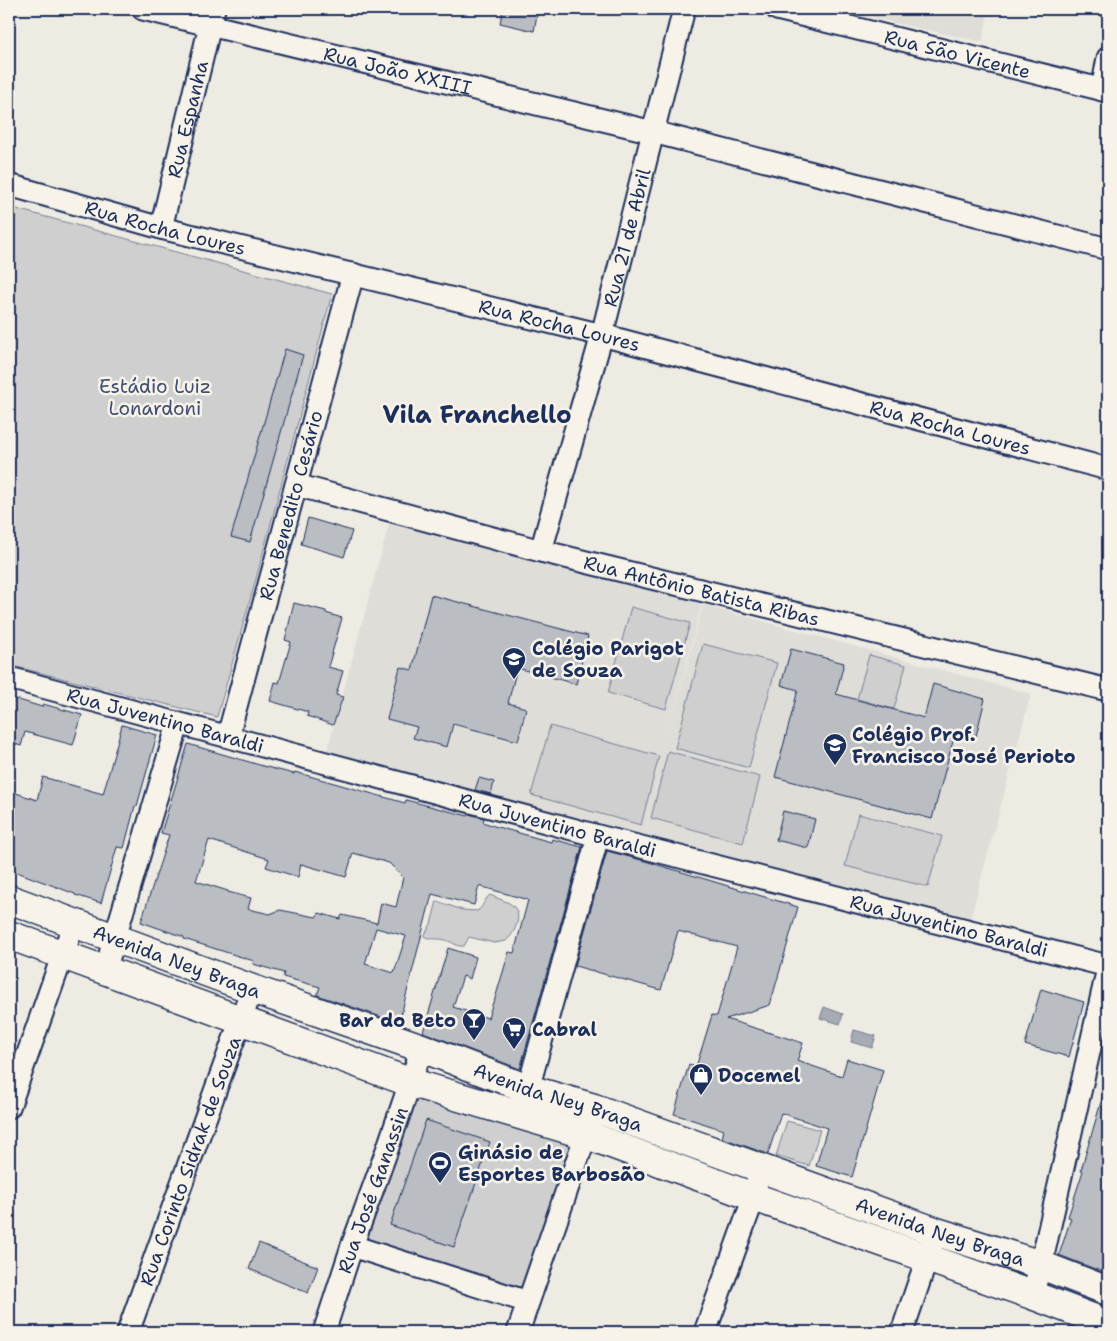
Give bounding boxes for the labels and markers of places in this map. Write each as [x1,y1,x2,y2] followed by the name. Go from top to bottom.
[532,636,684,683] place label: Colégio Parigot de Souza
[501,646,527,680] school or university icon: Colégio Parigot de Souza
[852,722,1076,769] place label: Colégio Prof. Francisco José Perioto
[822,732,848,766] school or university icon: Colégio Prof. Francisco José Perioto
[461,1007,487,1041] bar icon: Bar do Beto
[339,1008,456,1033] place label: Bar do Beto
[501,1016,527,1050] supermarket icon: Cabral
[532,1017,597,1042] place label: Cabral
[688,1062,714,1096] shop icon: Docemel
[718,1063,801,1088] place label: Docemel
[458,1140,645,1187] place label: Ginásio de Esportes Barbosão
[427,1150,453,1184] sports icon: Ginásio de Esportes Barbosão

